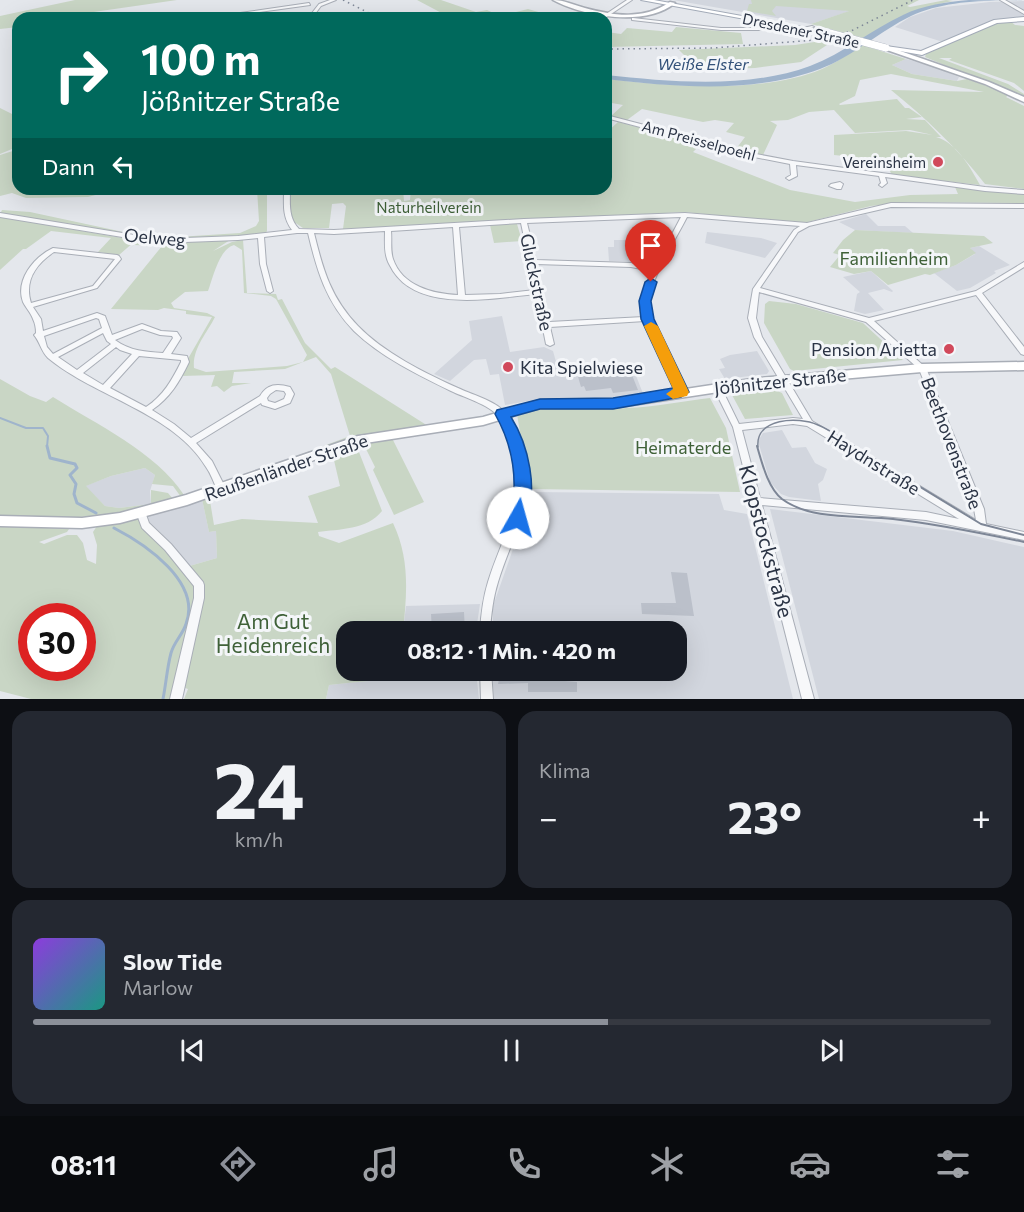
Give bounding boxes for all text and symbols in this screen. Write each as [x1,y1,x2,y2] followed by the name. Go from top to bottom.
[741,9,861,51] street label: Dresdener Straße
[141,32,261,84] text: 100 m
[42,36,120,114] icon: right
[657,54,749,73] water label: Weiße Elster
[141,84,340,117] text: Jößnitzer Straße
[640,116,758,164] street label: Am Preisselpoehl
[107,150,140,183] icon: left
[42,153,95,180] text: Dann
[842,153,926,171] place label: Vereinsheim
[931,155,945,169] marker: Vereinsheim
[376,198,482,216] park label: Naturheilverein
[625,220,676,282] pin
[123,223,187,251] street label: Oelweg
[634,229,667,262] icon: arrive
[516,231,558,333] street label: Gluckstraße
[840,247,948,269] park label: Familienheim
[811,338,937,360] place label: Pension Arietta
[942,342,956,356] marker: Pension Arietta
[520,356,643,378] place label: Kita Spielwiese
[501,360,515,374] marker: Kita Spielwiese
[713,363,847,399] street label: Jößnitzer Straße
[917,374,987,512] street label: Beethovenstraße
[824,425,924,499] street label: Haydnstraße
[202,429,370,505] street label: Reußenländer Straße
[635,436,731,458] park label: Heimaterde
[735,462,799,620] street label: Klopstockstraße
[486,486,550,550] position arrow
[18,603,96,681] speed limit sign: 30
[216,608,330,657] park label: Am Gut Heidenreich
[407,637,616,664] text: 08:12 · 1 Min. · 420 m
[213,740,305,835] text: 24
[539,758,591,782] text: Klima
[728,788,802,843] text: 23°
[539,796,558,837] text: −
[972,796,991,837] text: +
[235,827,283,851] text: km/h
[123,948,222,975] text: Slow Tide
[123,975,193,999] text: Marlow
[176,1034,209,1067] icon: previous
[495,1034,528,1067] icon: pause
[815,1034,848,1067] icon: next
[217,1143,259,1185] icon: directions
[360,1143,402,1185] icon: music
[503,1143,545,1185] icon: phone
[646,1143,688,1185] icon: climate
[789,1143,831,1185] icon: car
[932,1143,974,1185] icon: filters
[50,1148,117,1181] text: 08:11

